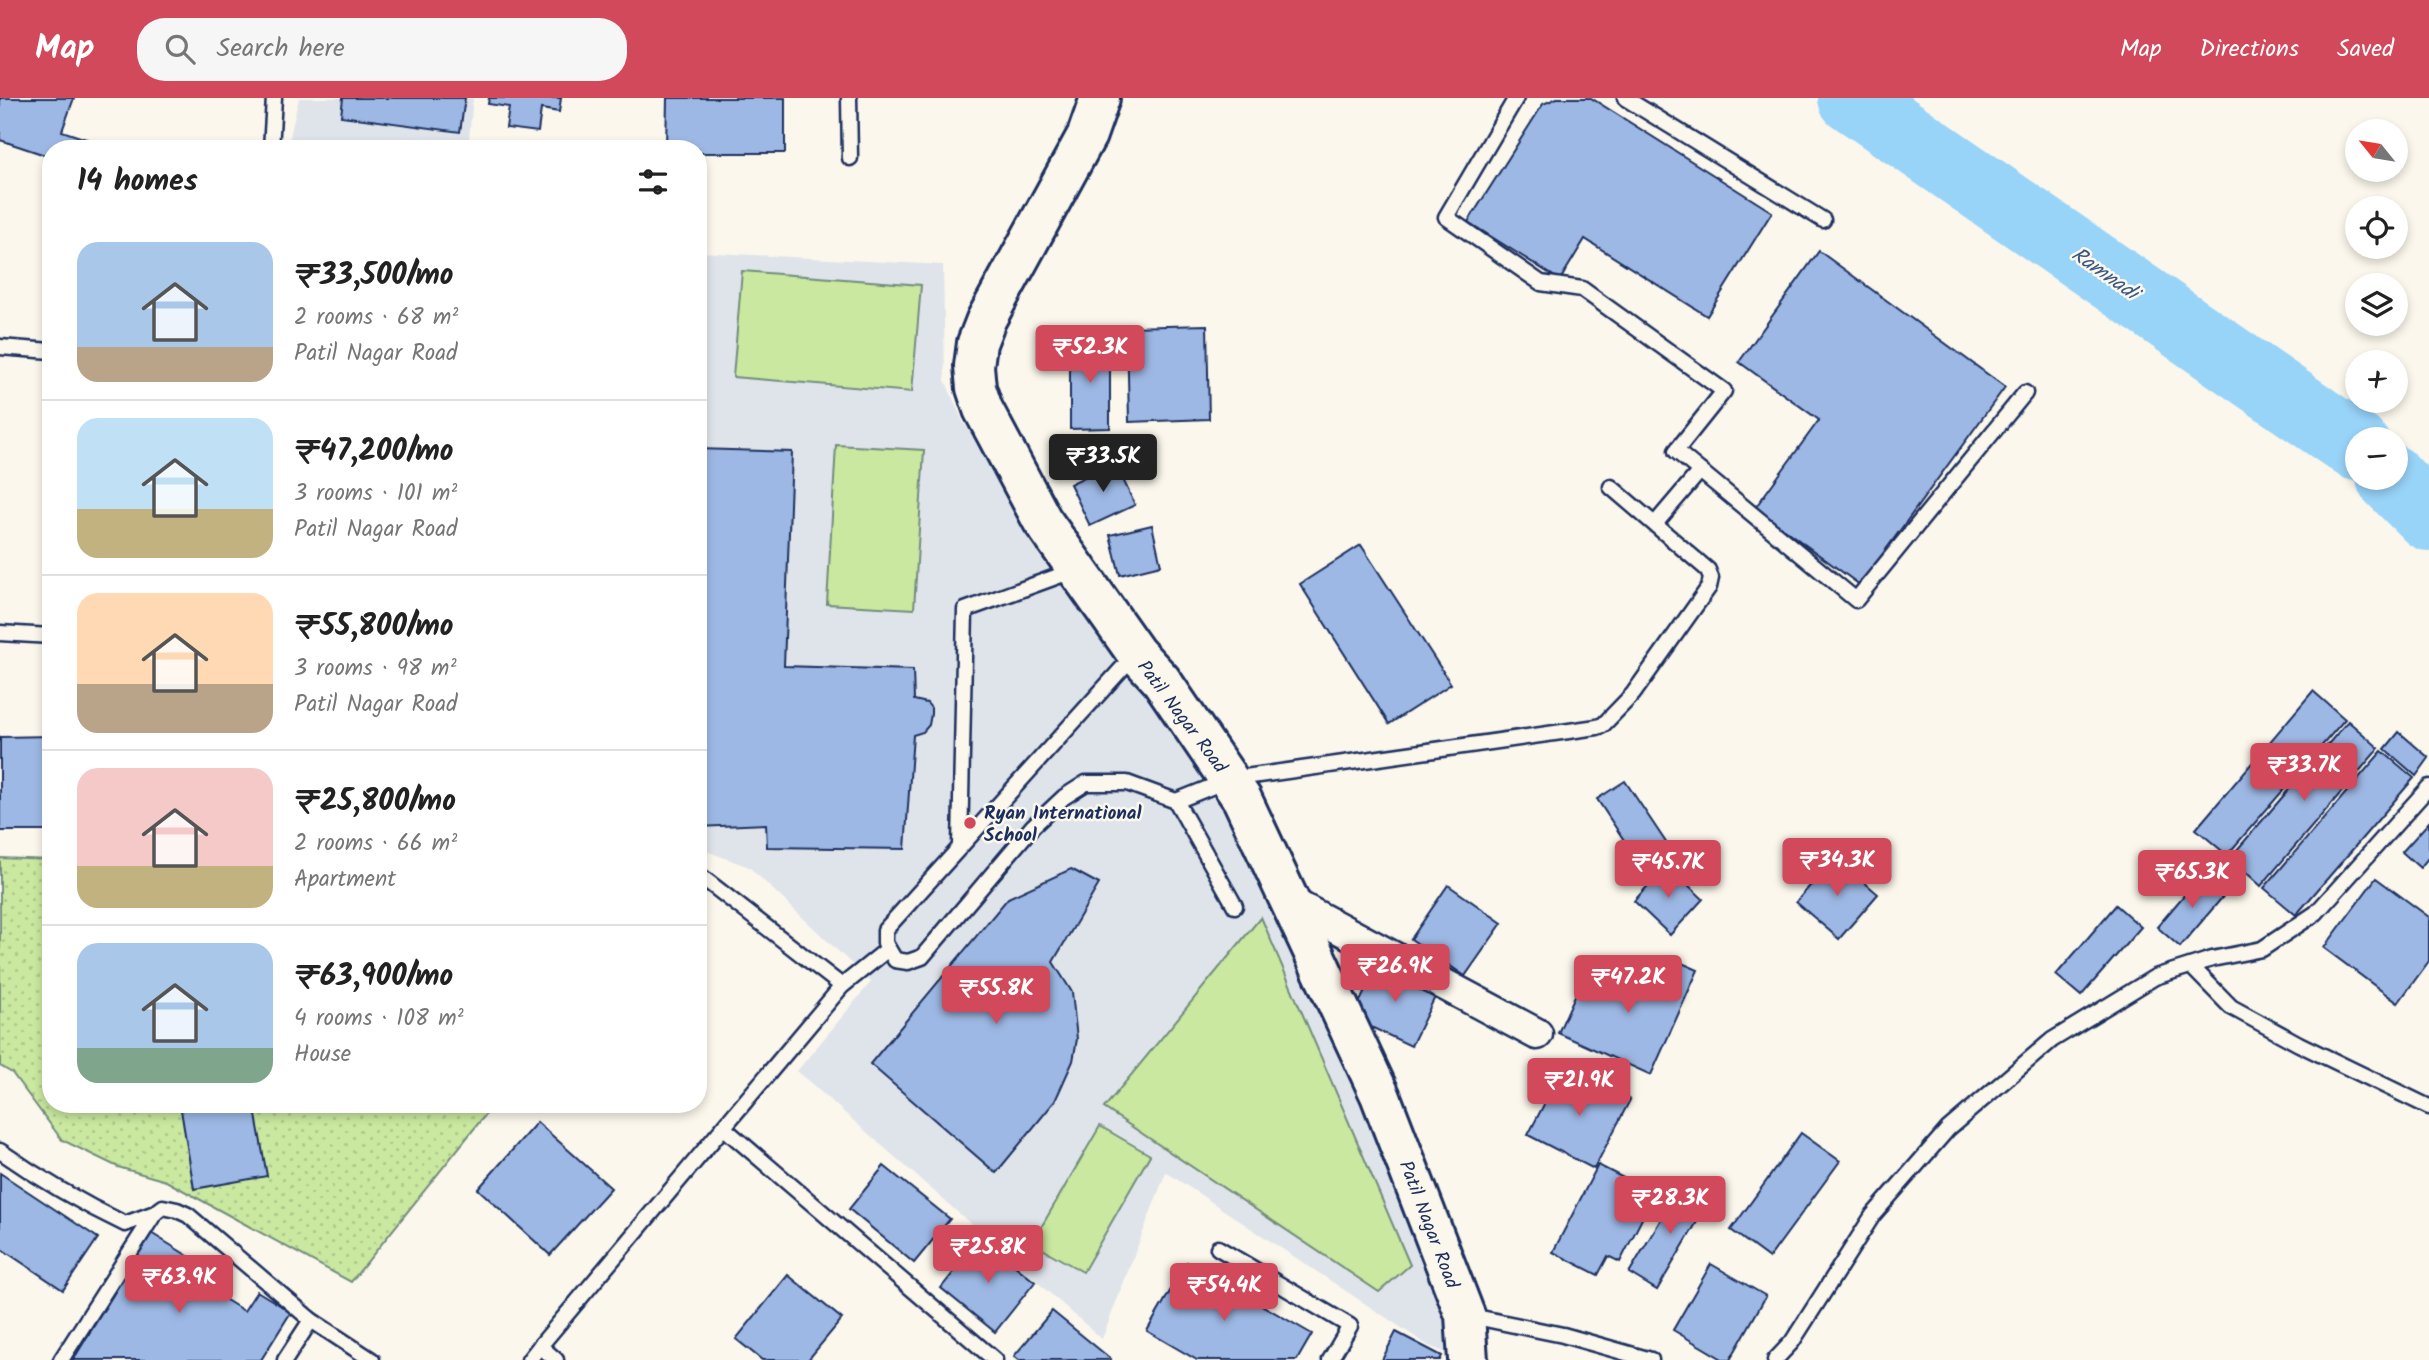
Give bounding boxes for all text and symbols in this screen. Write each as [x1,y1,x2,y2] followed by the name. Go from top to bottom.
[137,18,627,81] search box
[35,23,95,76] text: Map
[217,28,345,70] text: Search here
[161,30,199,68] icon: search
[2120,30,2162,69] text: Map
[2200,30,2299,69] text: Directions
[2337,30,2394,69] text: Saved
[2345,119,2408,182] north arrow
[2345,119,2408,490] map controls
[77,158,198,206] text: 14 homes
[634,163,672,201] icon: filters
[2345,196,2408,259] button: locate
[2064,239,2148,312] water label: Ramnadi
[294,252,453,300] text: ₹33,500/mo
[133,270,217,354] icon: home
[2345,273,2408,336] button: layers
[294,300,458,336] text: 2 rooms · 68 m²
[1033,326,1147,385] pin: ₹52.3K
[1052,330,1128,366] text: ₹52.3K
[294,336,458,372] text: Patil Nagar Road
[2345,350,2408,413] button: +
[2345,427,2408,490] button: −
[294,428,453,476] text: ₹47,200/mo
[1046,434,1160,494] pin: ₹33.5K
[1065,439,1141,475] text: ₹33.5K
[133,446,217,530] icon: home
[294,476,457,512] text: 3 rooms · 101 m²
[294,512,458,548] text: Patil Nagar Road
[294,603,454,651] text: ₹55,800/mo
[133,621,217,705] icon: home
[294,651,457,687] text: 3 rooms · 98 m²
[1129,654,1234,781] street label: Patil Nagar Road
[294,687,458,723] text: Patil Nagar Road
[2247,744,2361,803] pin: ₹33.7K
[2266,748,2342,784] text: ₹33.7K
[294,778,456,826] text: ₹25,800/mo
[133,796,217,880] icon: home
[984,799,1143,851] place label: Ryan International School
[962,815,978,831] marker: Ryan International School
[294,826,457,862] text: 2 rooms · 66 m²
[1780,838,1894,898] pin: ₹34.3K
[1611,840,1725,900] pin: ₹45.7K
[1798,843,1876,879] text: ₹34.3K
[1631,845,1705,881] text: ₹45.7K
[2135,850,2249,910] pin: ₹65.3K
[2154,855,2230,891] text: ₹65.3K
[294,862,396,898] text: Apartment
[1338,944,1452,1004] pin: ₹26.9K
[1357,949,1433,985] text: ₹26.9K
[294,953,453,1001] text: ₹63,900/mo
[1571,956,1685,1015] pin: ₹47.2K
[1590,960,1666,996] text: ₹47.2K
[939,967,1053,1026] pin: ₹55.8K
[133,971,217,1055] icon: home
[958,971,1034,1007] text: ₹55.8K
[294,1001,464,1037] text: 4 rooms · 108 m²
[294,1037,351,1073] text: House
[1522,1058,1636,1118] pin: ₹21.9K
[1543,1063,1615,1099] text: ₹21.9K
[1390,1156,1467,1294] street label: Patil Nagar Road
[1613,1176,1727,1236] pin: ₹28.3K
[1631,1181,1709,1217] text: ₹28.3K
[931,1226,1045,1285] pin: ₹25.8K
[949,1230,1027,1266] text: ₹25.8K
[122,1256,236,1315] pin: ₹63.9K
[141,1260,217,1296] text: ₹63.9K
[1167,1264,1281,1323] pin: ₹54.4K
[1186,1268,1262,1304] text: ₹54.4K

